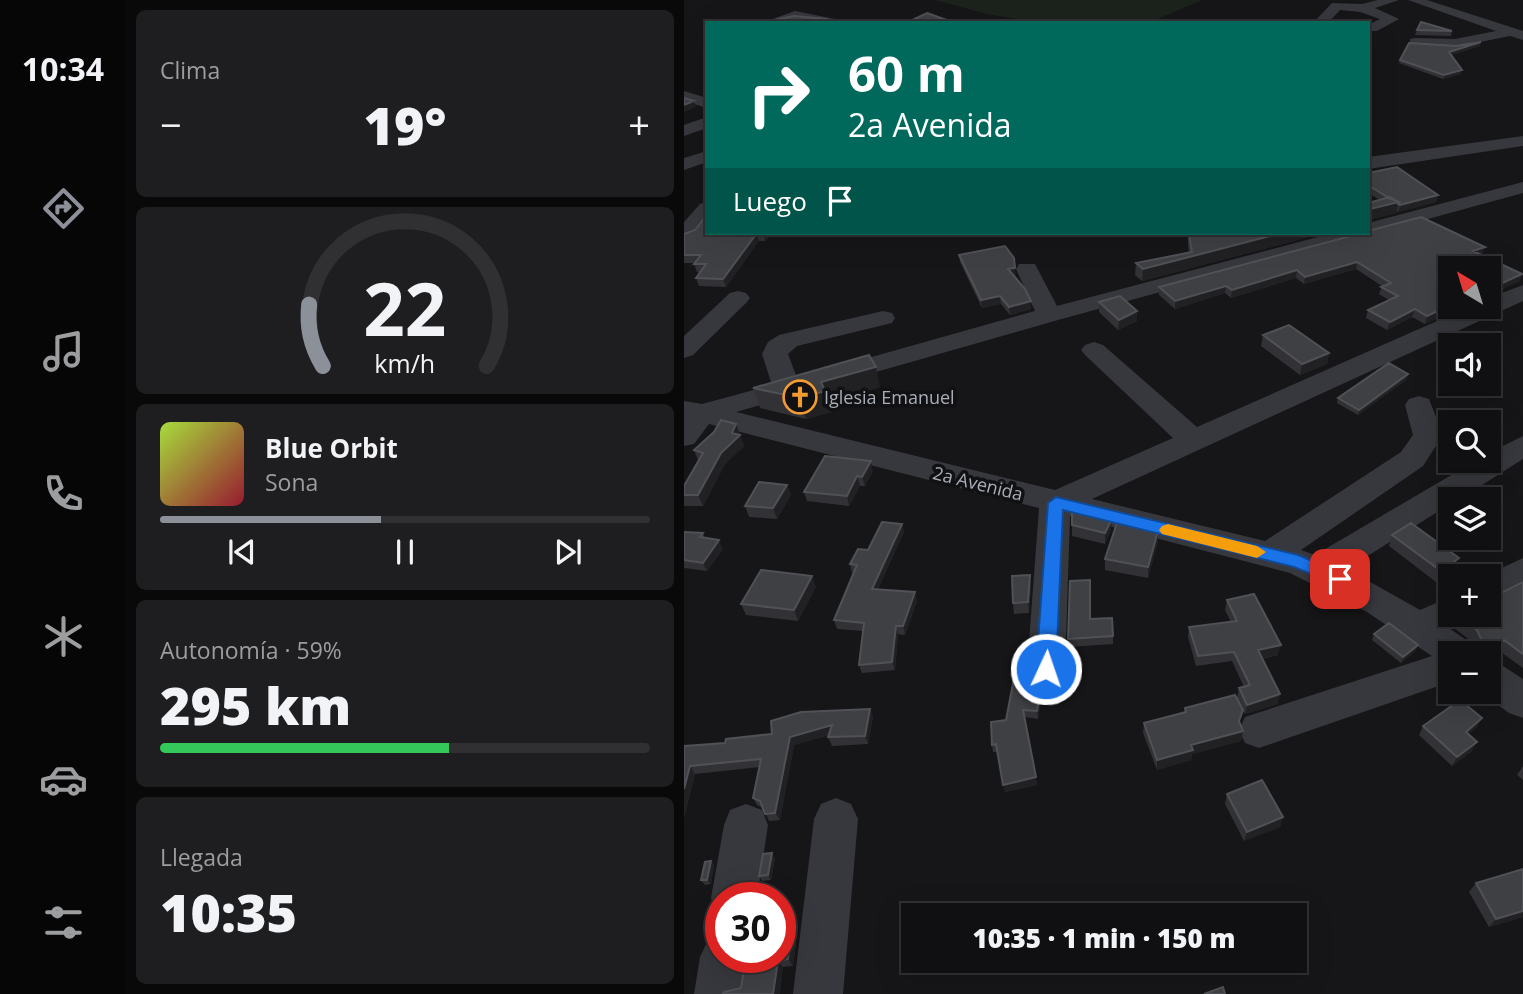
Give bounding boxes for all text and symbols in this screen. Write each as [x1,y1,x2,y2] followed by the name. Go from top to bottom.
[848,40,965,106] text: 60 m
[22,47,104,90] text: 10:34
[733,49,824,140] icon: right
[160,54,220,86] text: Clima
[364,89,446,160] text: 19°
[160,98,182,150] text: −
[628,98,650,150] text: +
[848,103,1012,146] text: 2a Avenida
[821,182,859,220] icon: arrive
[733,183,807,219] text: Luego
[39,184,88,233] icon: directions
[1438,256,1501,318] north arrow
[1438,256,1501,704] map controls
[363,259,447,358] text: 22
[39,327,88,376] icon: music
[1438,333,1501,396] button: sound
[375,346,435,380] text: km/h
[781,378,819,416] church icon: Iglesia Emanuel
[824,385,955,409] place label: Iglesia Emanuel
[1438,410,1501,473] button: search
[265,430,398,466] text: Blue Orbit
[930,460,1026,506] street label: 2a Avenida
[265,466,318,498] text: Sona
[39,469,88,518] icon: phone
[1438,487,1501,550] button: layers
[223,533,261,571] icon: previous
[386,533,424,571] icon: pause
[549,533,587,571] icon: next
[1310,549,1370,609] pin
[1321,560,1359,598] icon: arrive
[1438,564,1501,627] button: +
[39,612,88,661] icon: climate
[1009,632,1083,706] position arrow
[160,634,342,666] text: Autonomía · 59%
[1438,641,1501,704] button: −
[160,669,351,740] text: 295 km
[39,755,88,804] icon: car
[160,841,243,873] text: Llegada
[160,876,297,947] text: 10:35
[705,882,796,973] speed limit sign: 30
[39,898,88,947] icon: filters
[973,920,1235,956] text: 10:35 · 1 min · 150 m

